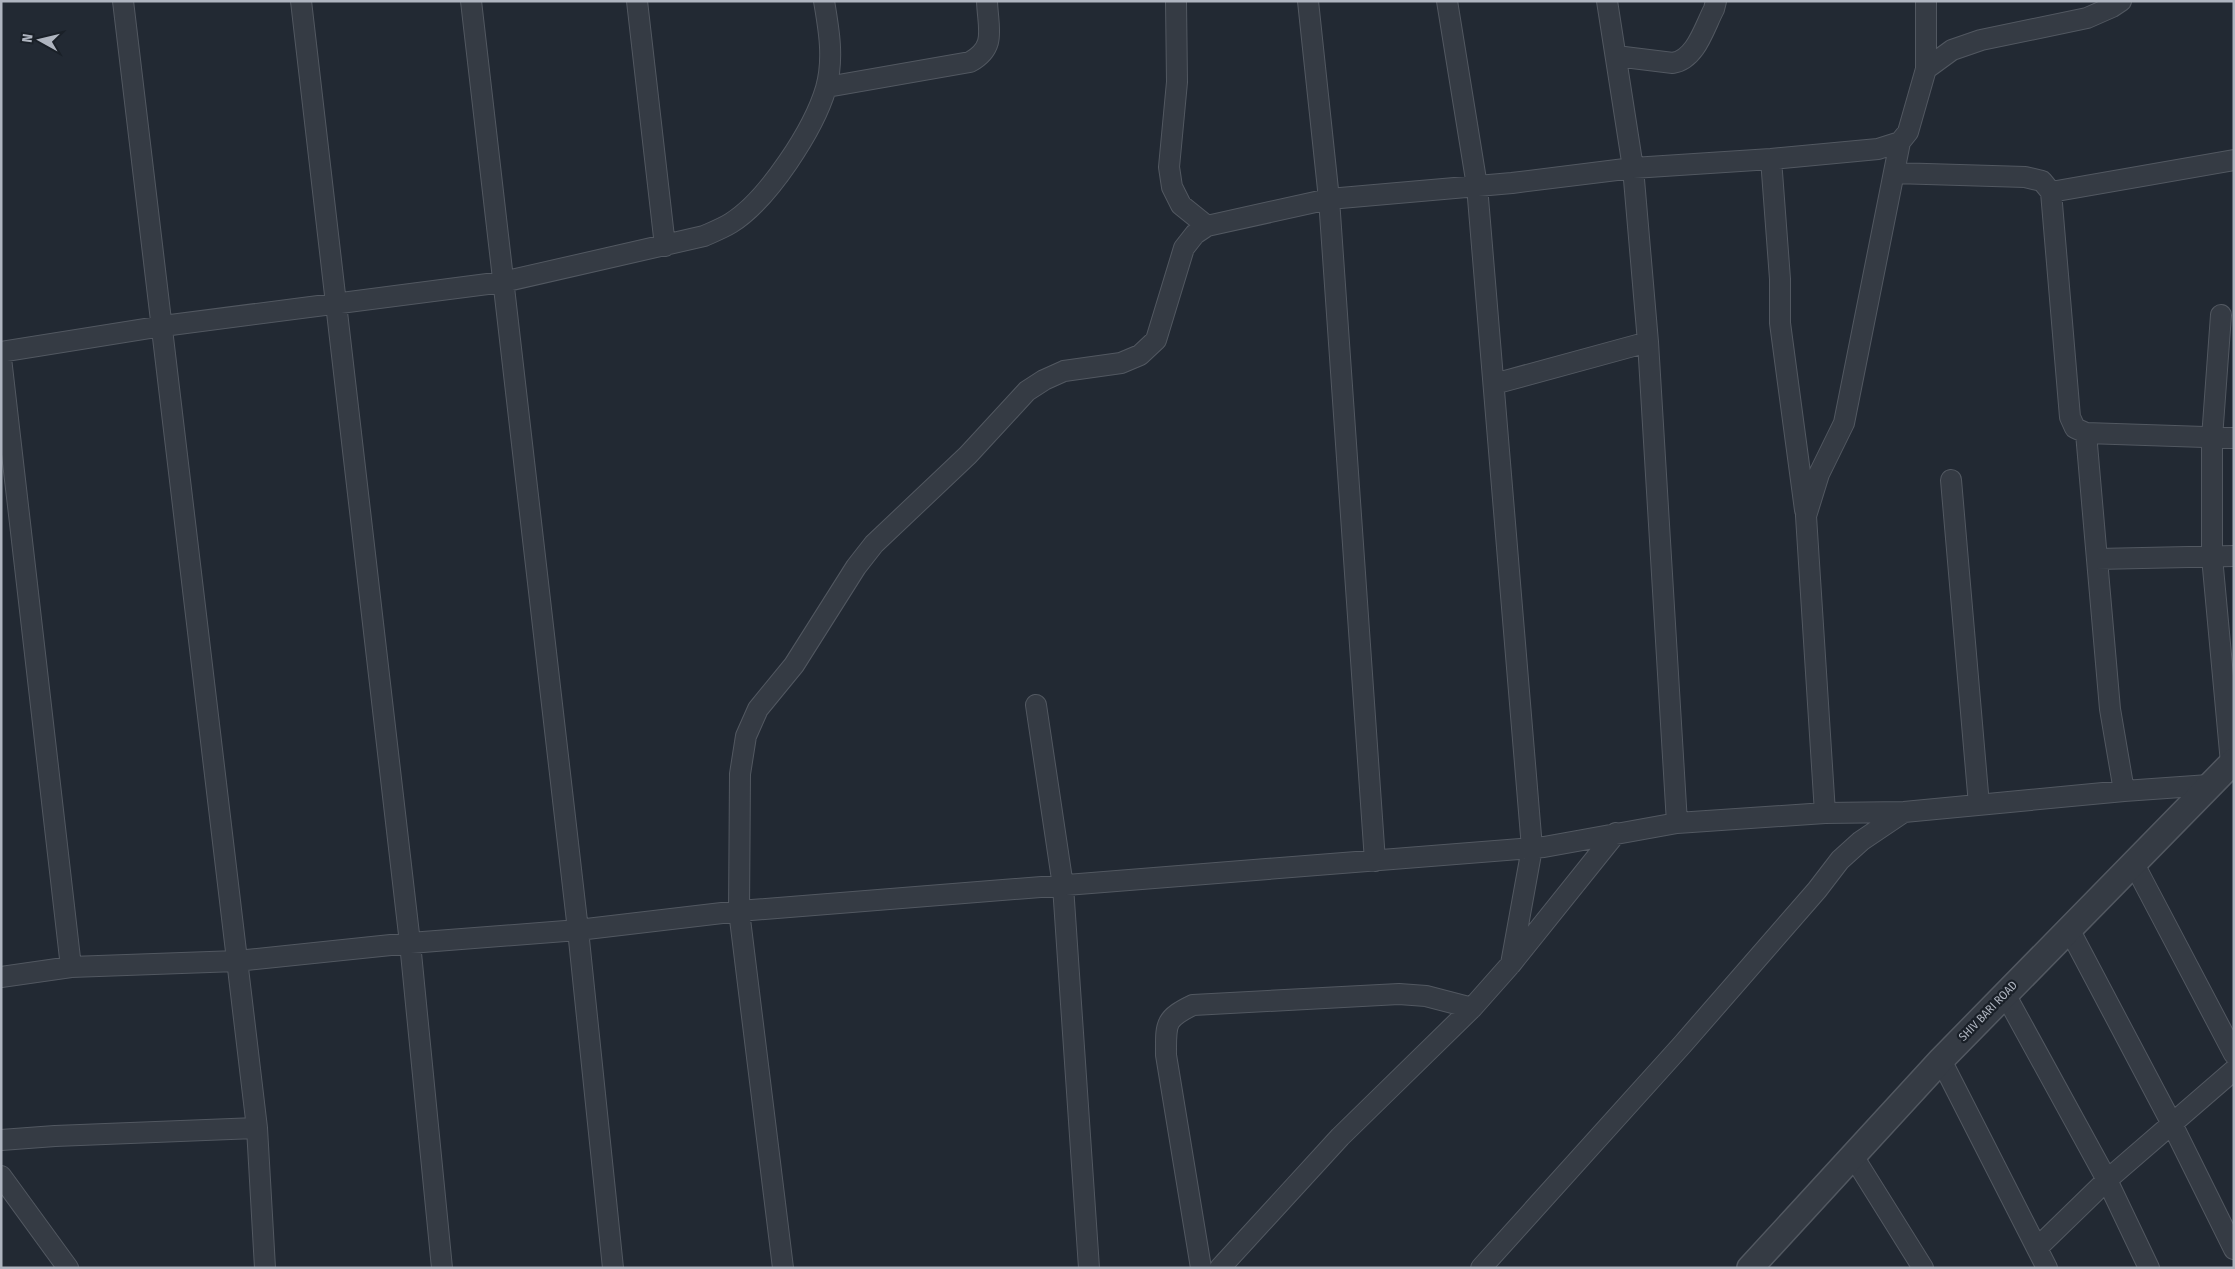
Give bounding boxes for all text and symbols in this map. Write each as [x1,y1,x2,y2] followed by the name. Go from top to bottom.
[15,15,65,65] north arrow
[19,33,37,44] text: N
[1956,978,2020,1044] street label: SHIV BARI ROAD

